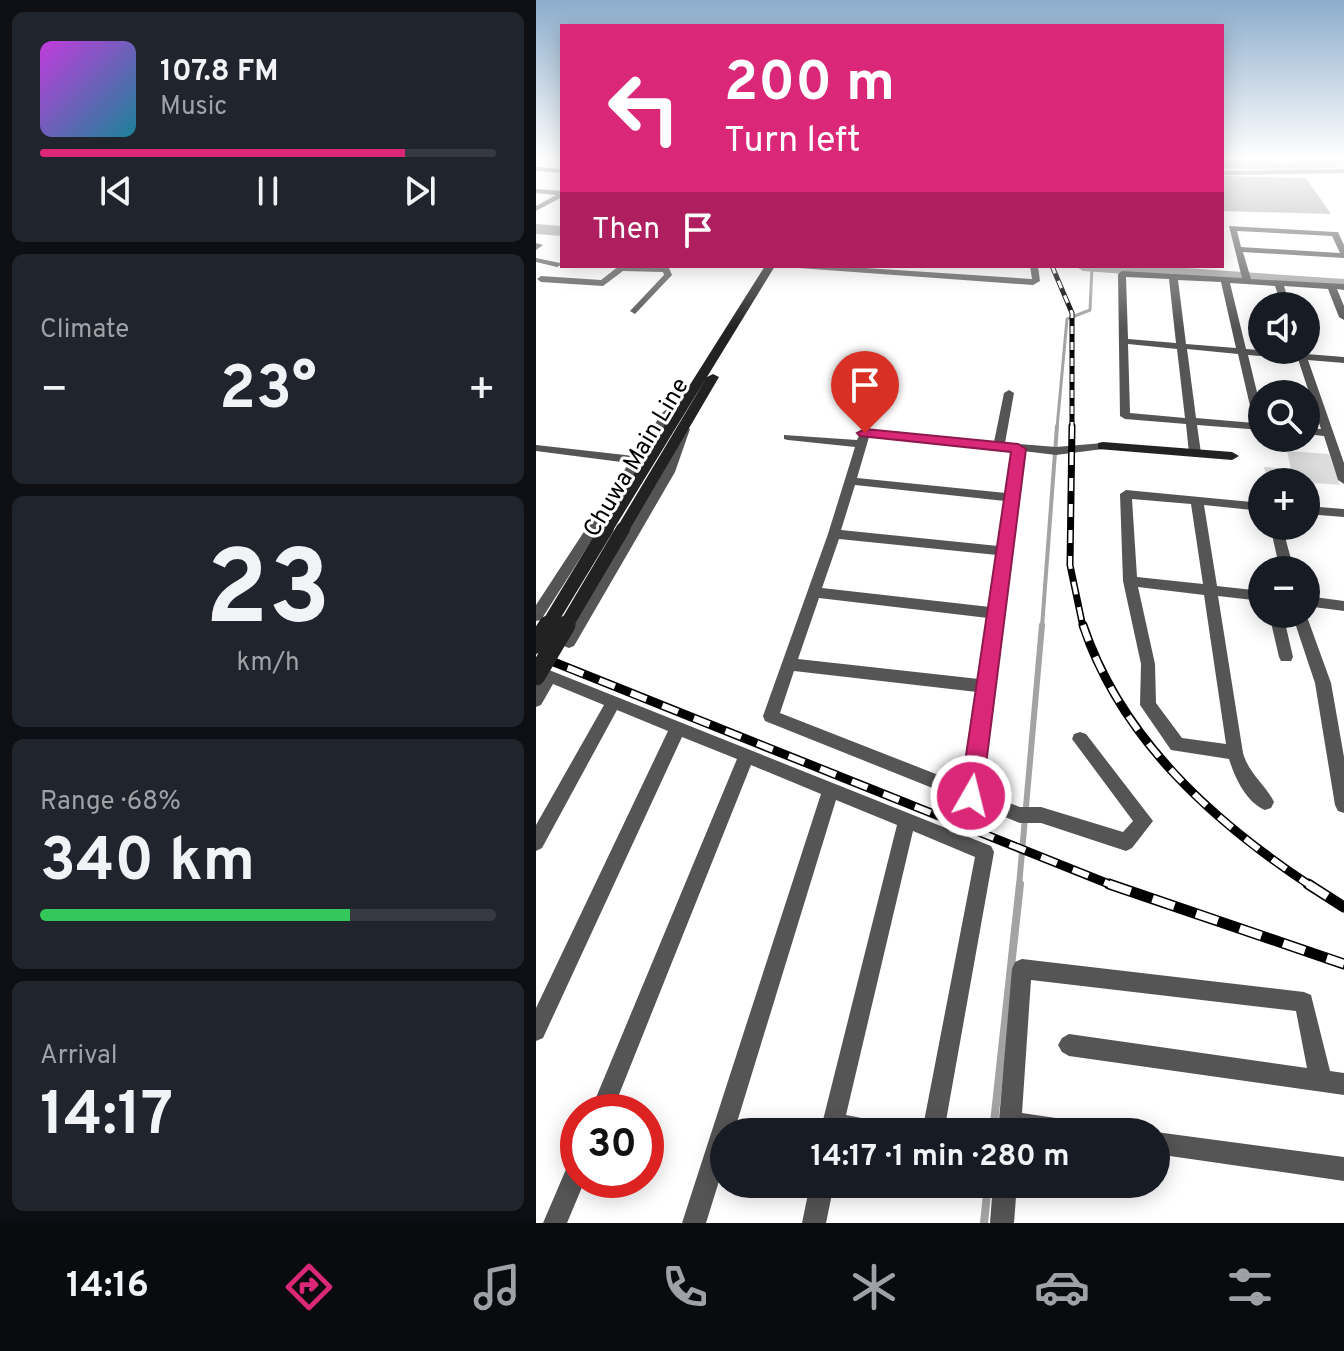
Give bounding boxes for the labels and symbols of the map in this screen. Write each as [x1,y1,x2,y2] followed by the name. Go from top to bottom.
[831,351,899,433] pin
[578,373,696,543] street label: Chuwa Main Line
[929,754,1013,838] position arrow
[560,1094,664,1198] speed limit sign: 30

